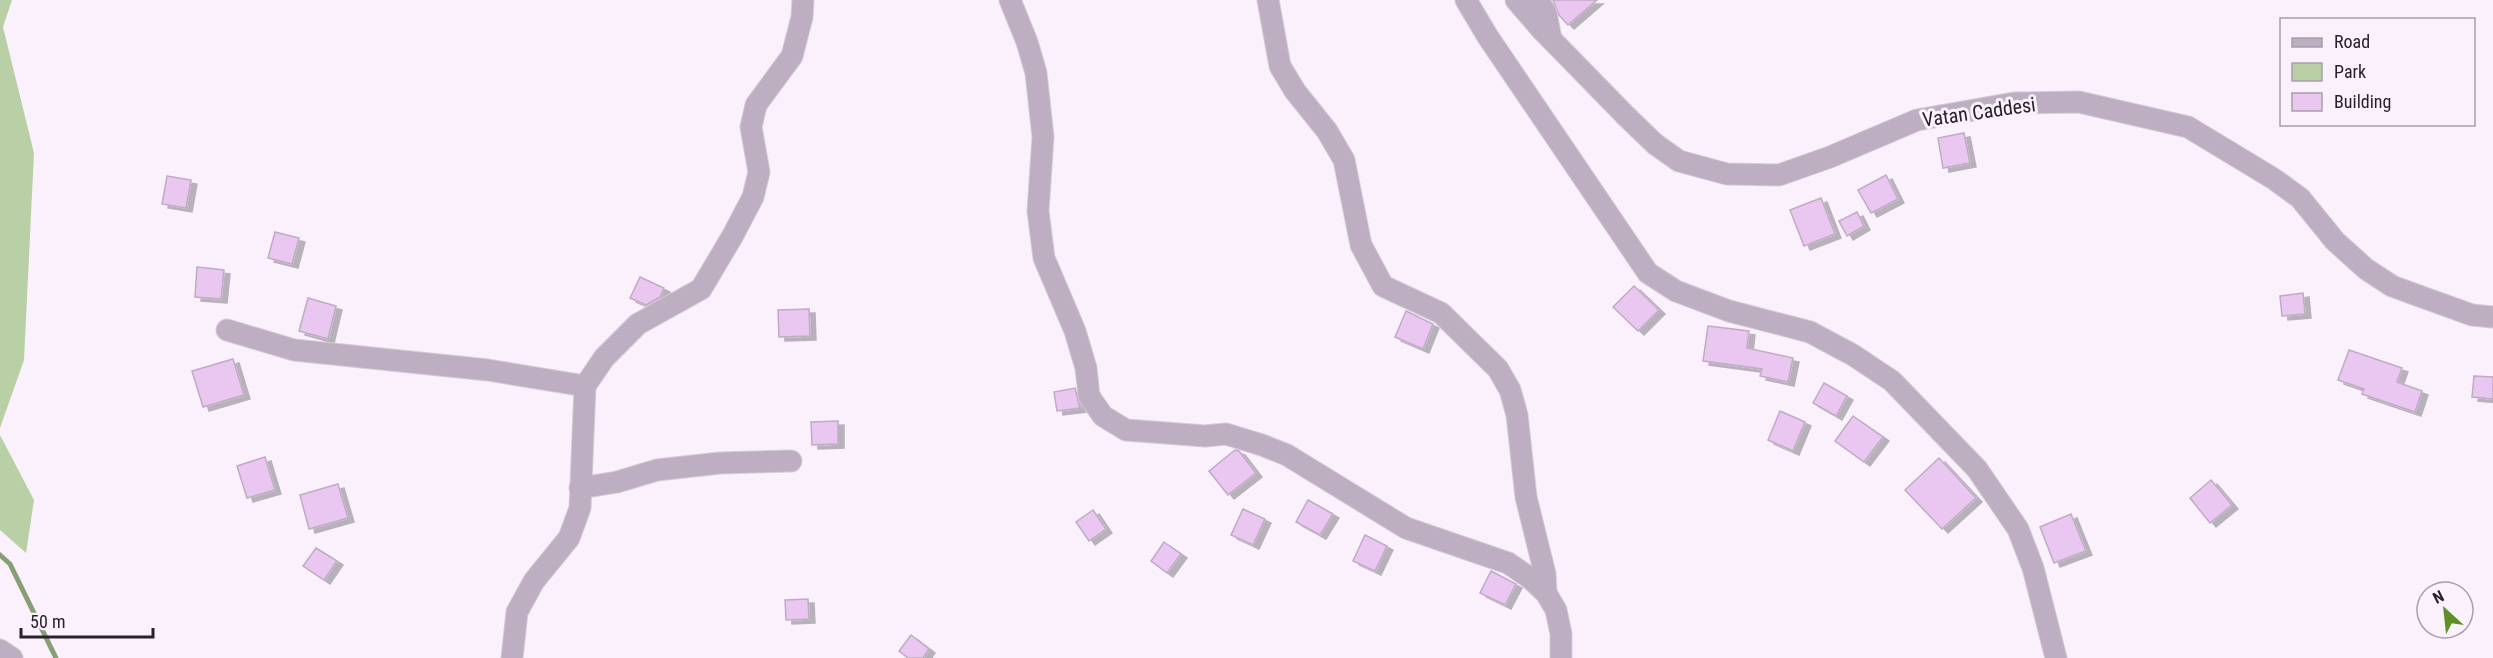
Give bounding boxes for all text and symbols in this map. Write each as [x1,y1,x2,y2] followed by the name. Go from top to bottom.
[2280,18,2475,126] legend
[2334,31,2370,52] text: Road
[2334,61,2366,82] text: Park
[2334,91,2391,112] text: Building
[1921,92,2037,132] street label: Vatan Caddesi
[2415,580,2475,640] north arrow
[2430,586,2447,608] text: N
[21,601,153,639] scale bar
[30,611,65,632] text: 50 m

